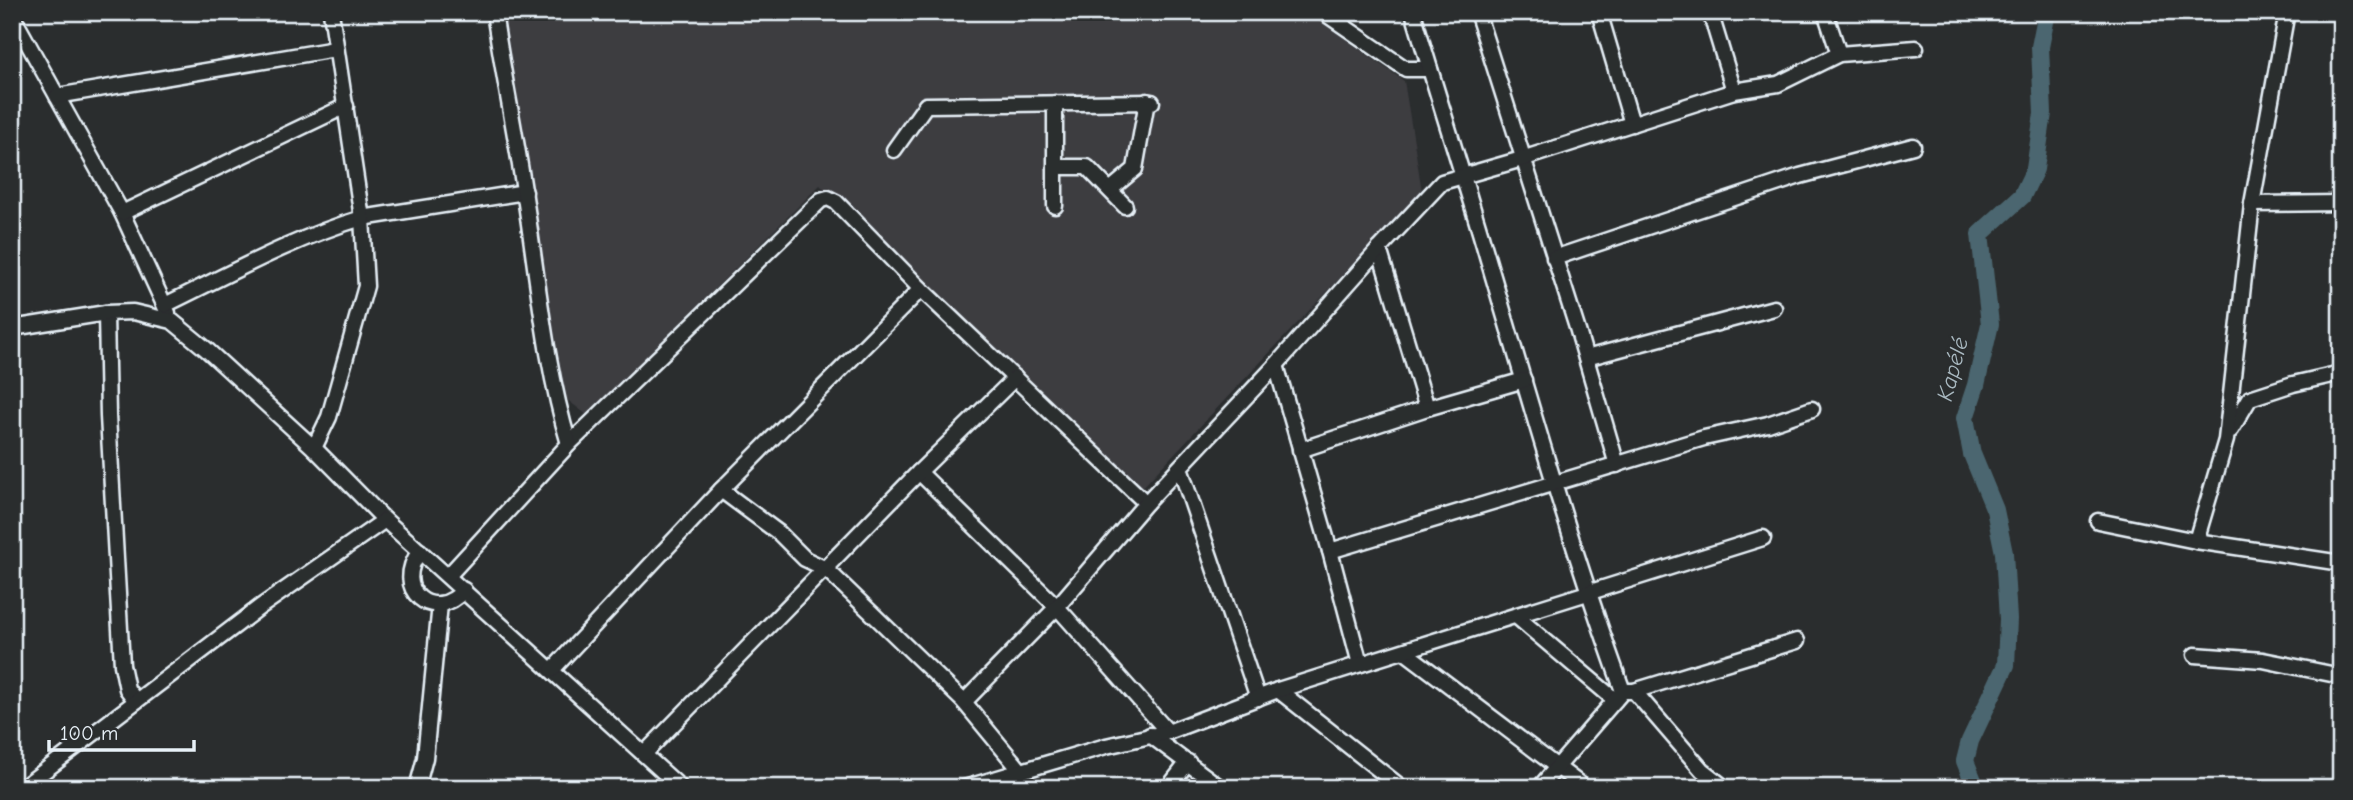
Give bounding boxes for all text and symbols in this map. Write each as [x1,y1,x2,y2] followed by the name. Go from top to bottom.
[1931,334,1974,404] water label: Kapélé
[49,709,194,753] scale bar
[60,721,118,745] text: 100 m

